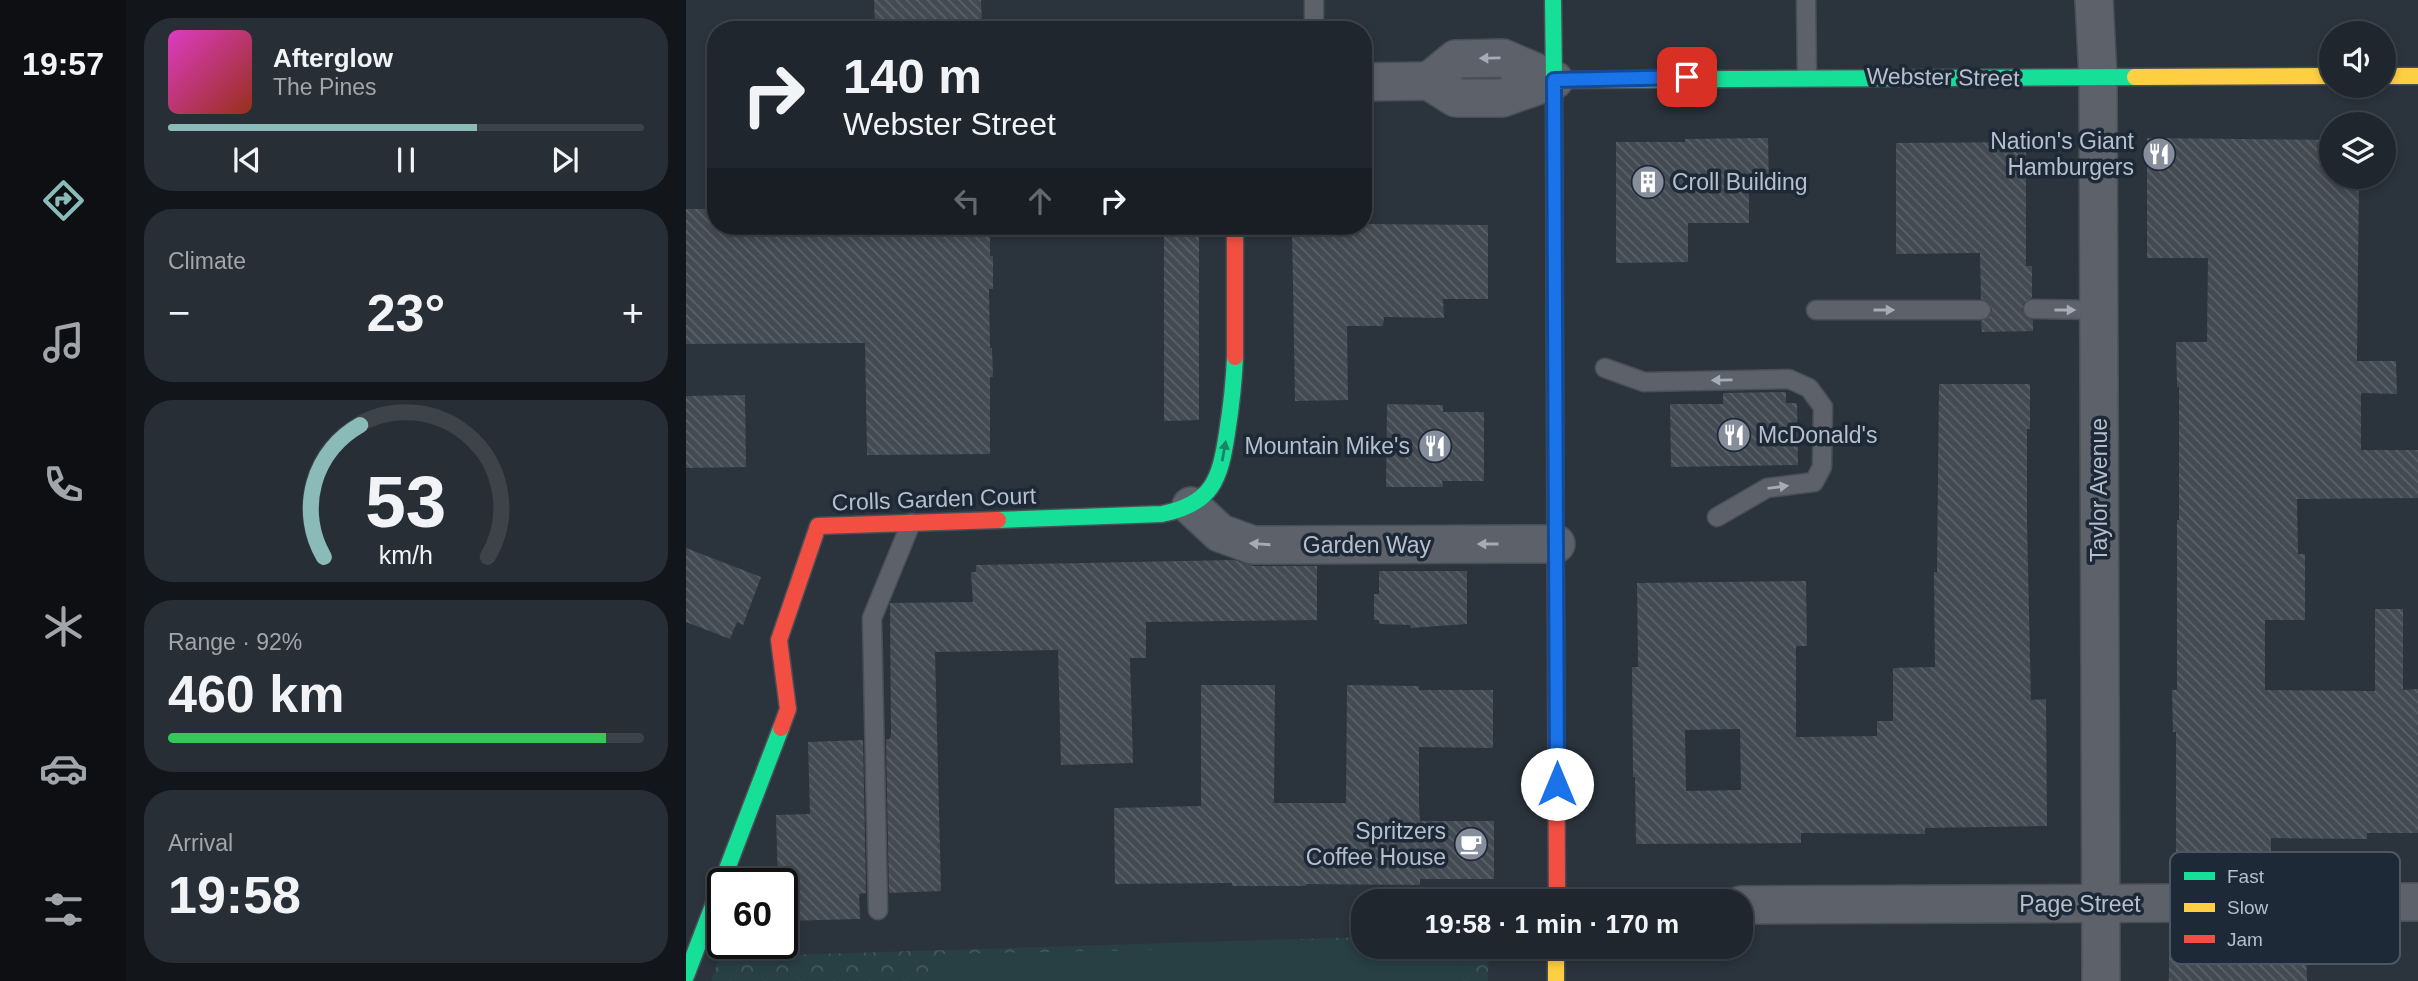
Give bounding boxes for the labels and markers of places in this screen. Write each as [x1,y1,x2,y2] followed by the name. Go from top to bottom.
[1657,47,1717,107] pin
[1990,128,2135,180] place label: Nation's Giant Hamburgers
[2140,135,2178,173] restaurant icon: Nation's Giant Hamburgers
[1629,163,1667,201] building icon: Croll Building
[1672,169,1808,195] place label: Croll Building
[1715,416,1753,454] restaurant icon: McDonald's
[1758,422,1877,448] place label: McDonald's
[1416,427,1454,465] restaurant icon: Mountain Mike's
[1245,433,1410,459] place label: Mountain Mike's
[1306,818,1446,870] place label: Spritzers Coffee House
[1452,825,1490,863] cafe icon: Spritzers Coffee House

